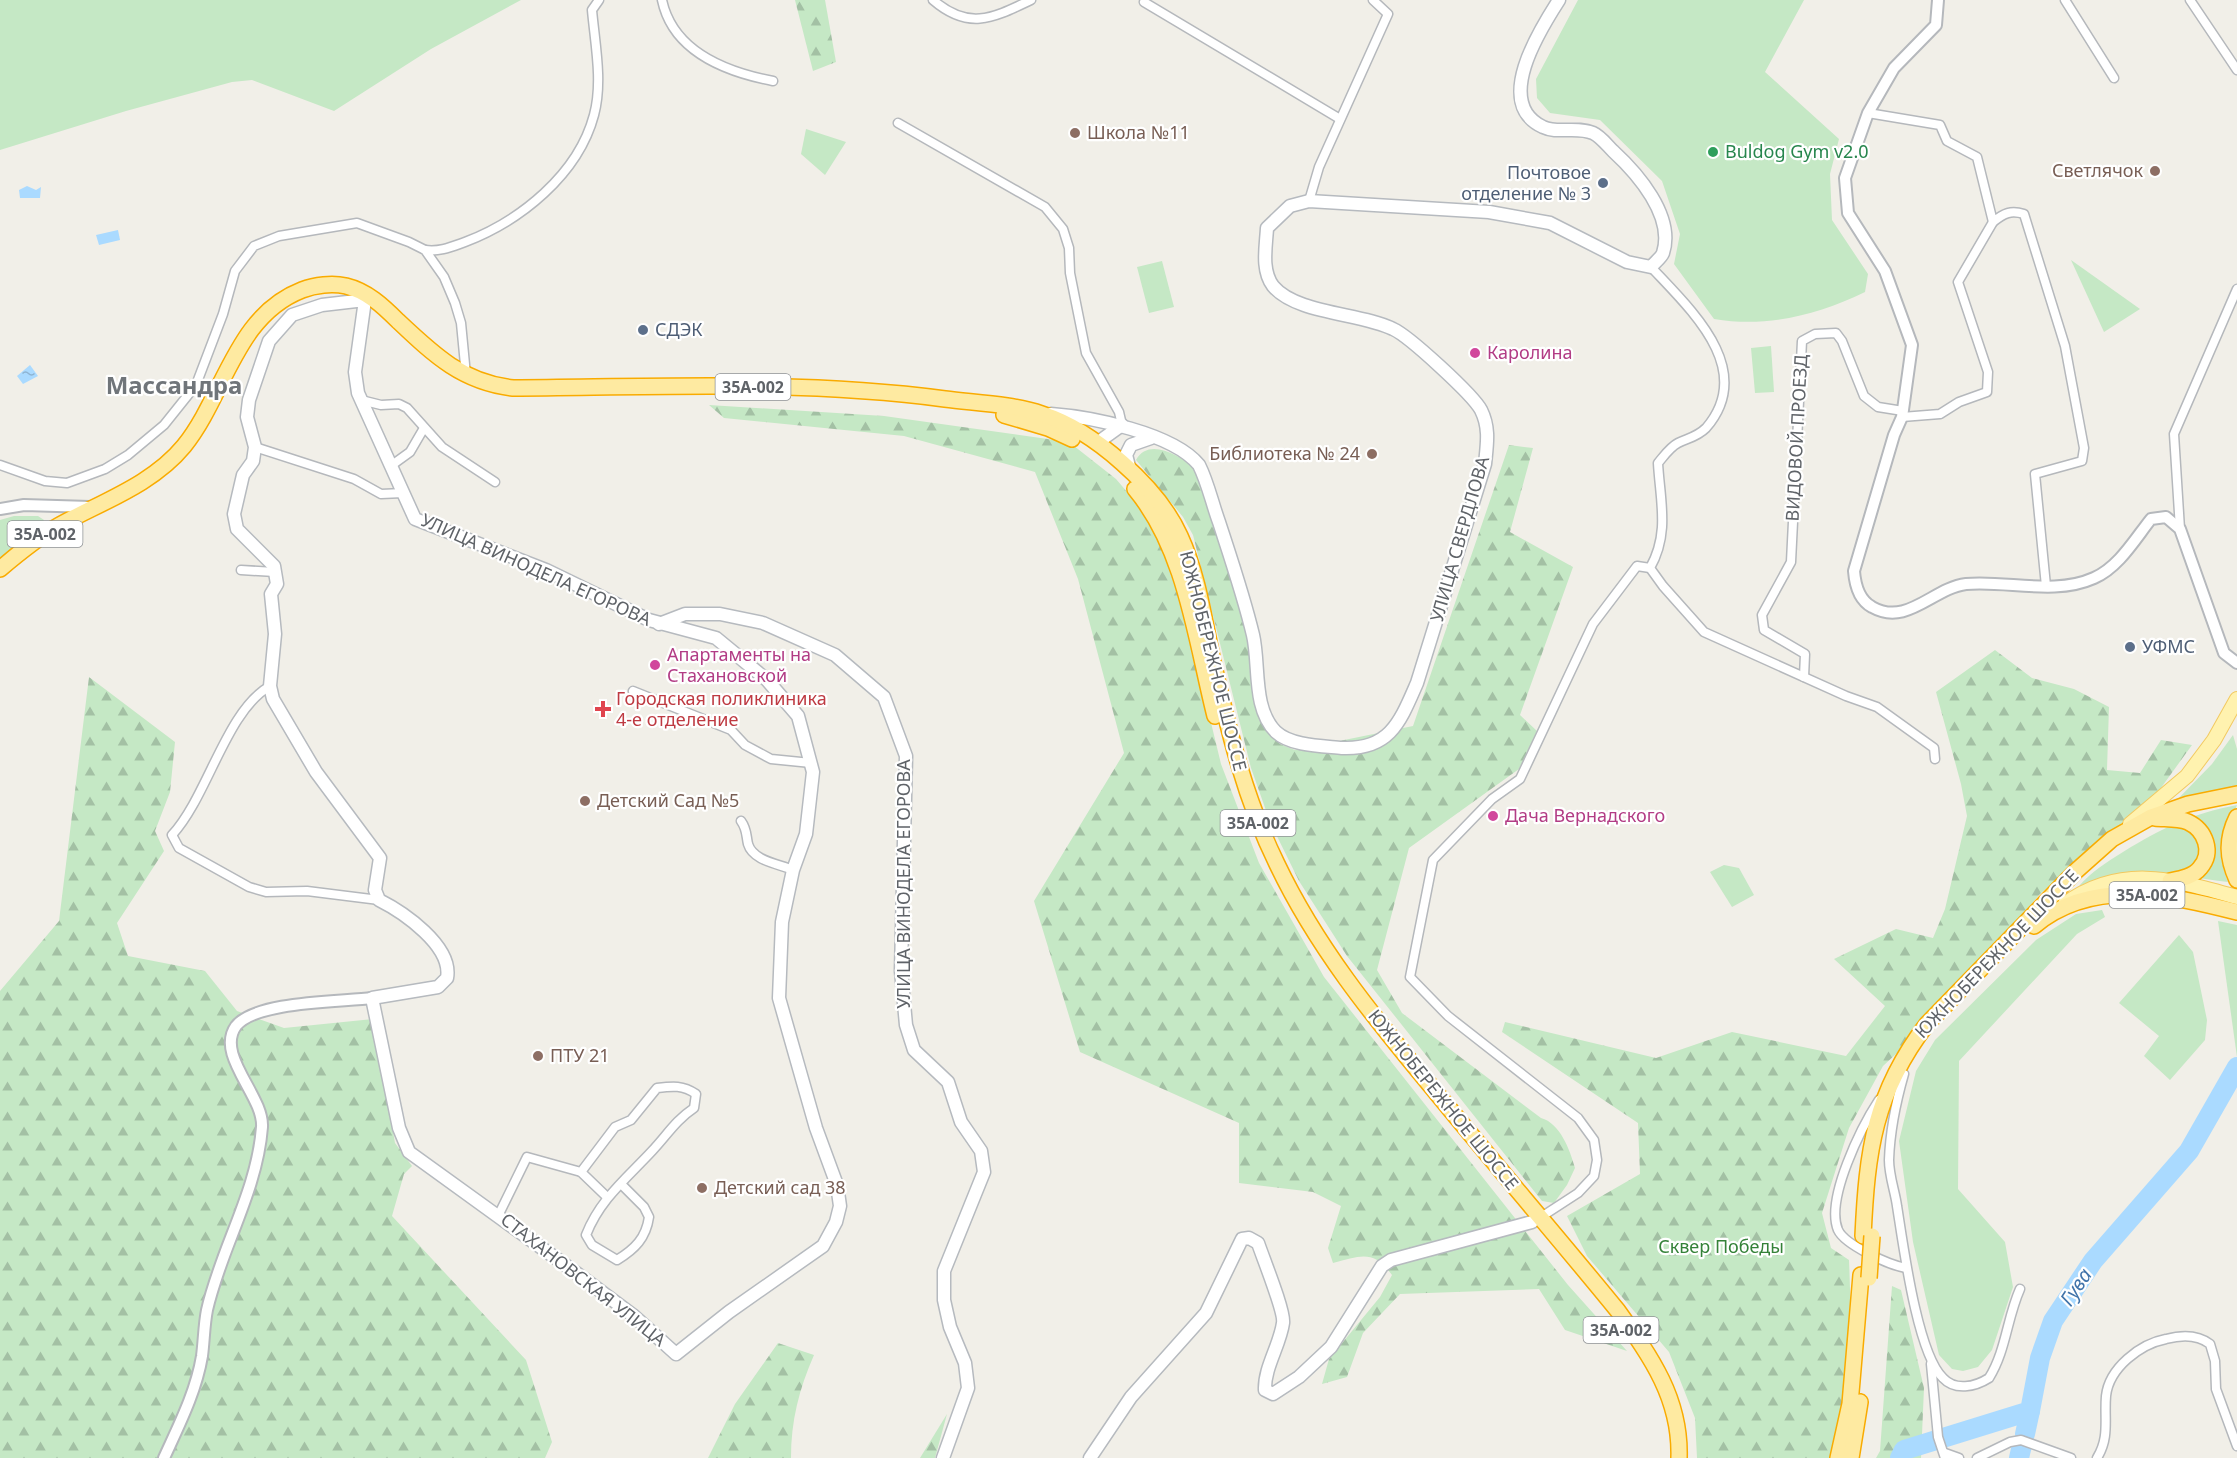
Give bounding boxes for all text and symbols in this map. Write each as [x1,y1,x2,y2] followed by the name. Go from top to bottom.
[1087,120,1190,144] place label: Школа №11
[1068,126,1082,140] marker: Школа №11
[1725,139,1869,163] place label: Buldog Gym v2.0
[1706,145,1720,159] marker: Buldog Gym v2.0
[2052,158,2143,182] place label: Светлячок
[1461,160,1591,205] place label: Почтовое отделение № 3
[2148,164,2162,178] marker: Светлячок
[1596,176,1610,190] marker: Почтовое отделение № 3
[655,317,703,341] place label: СДЭК
[636,323,650,337] marker: СДЭК
[1487,340,1573,364] place label: Каролина
[1468,346,1482,360] marker: Каролина
[1780,354,1812,522] street label: ВИДОВОЙ ПРОЕЗД
[106,368,242,401] district label: Массандра
[716,374,790,400] road number: 35А-002
[1209,441,1360,465] place label: Библиотека № 24
[1365,447,1379,461] marker: Библиотека № 24
[1424,453,1494,624] street label: УЛИЦА СВЕРДЛОВА
[418,507,656,631] street label: УЛИЦА ВИНОДЕЛА ЕГОРОВА
[8,521,82,547] road number: 35А-002
[1175,548,1253,773] street label: ЮЖНОБЕРЕЖНОЕ ШОССЕ
[2142,634,2195,658] place label: УФМС
[2123,640,2137,654] marker: УФМС
[667,642,811,687] place label: Апартаменты на Стахановской
[648,658,662,672] marker: Апартаменты на Стахановской
[616,686,827,731] place label: Городская поликлиника 4-е отделение
[594,700,612,718] marker: Городская поликлиника 4-е отделение
[891,759,915,1009] street label: УЛИЦА ВИНОДЕЛА ЕГОРОВА
[597,788,739,812] place label: Детский Сад №5
[578,794,592,808] marker: Детский Сад №5
[1505,803,1665,827] place label: Дача Вернадского
[1486,809,1500,823] marker: Дача Вернадского
[1220,810,1296,836] road number: 35А-002
[1909,864,2083,1043] street label: ЮЖНОБЕРЕЖНОЕ ШОССЕ
[2110,882,2184,908] road number: 35А-002
[1363,1004,1524,1195] street label: ЮЖНОБЕРЕЖНОЕ ШОССЕ
[550,1043,610,1067] place label: ПТУ 21
[531,1049,545,1063] marker: ПТУ 21
[714,1175,846,1199] place label: Детский сад 38
[695,1181,709,1195] marker: Детский сад 38
[496,1207,672,1352] street label: СТАХАНОВСКАЯ УЛИЦА
[1658,1234,1784,1258] park label: Сквер Победы
[2053,1263,2098,1311] water label: Гува
[1584,1317,1658,1343] road number: 35А-002

